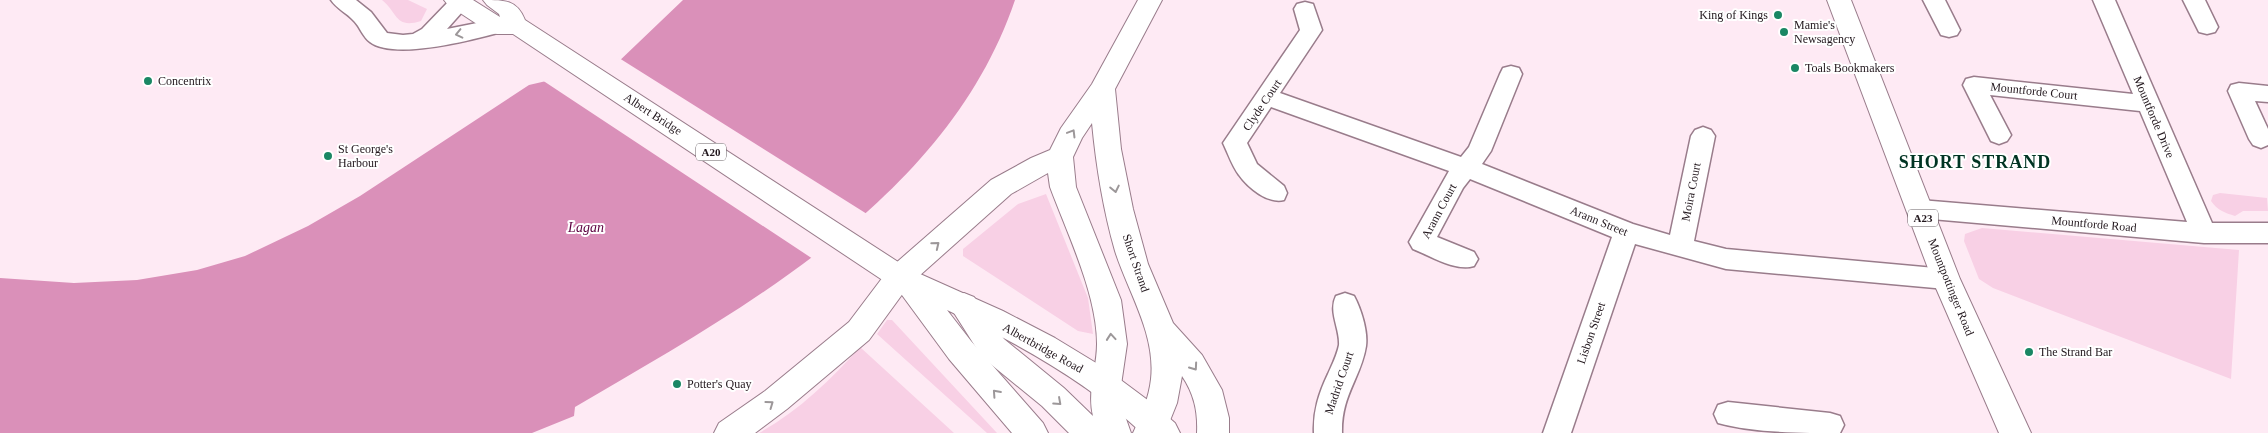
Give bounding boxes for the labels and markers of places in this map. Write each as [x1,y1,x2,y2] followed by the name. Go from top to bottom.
[1699,8,1768,22] place label: King of Kings
[1772,9,1784,21] marker: King of Kings
[1794,18,1855,46] place label: Mamie's Newsagency
[1778,26,1790,38] marker: Mamie's Newsagency
[1805,61,1895,75] place label: Toals Bookmakers
[1789,62,1801,74] marker: Toals Bookmakers
[158,74,211,88] place label: Concentrix
[142,75,154,87] marker: Concentrix
[338,142,393,170] place label: St George's Harbour
[322,150,334,162] marker: St George's Harbour
[2039,345,2112,359] place label: The Strand Bar
[2023,346,2035,358] marker: The Strand Bar
[687,377,752,391] place label: Potter's Quay
[671,378,683,390] marker: Potter's Quay

